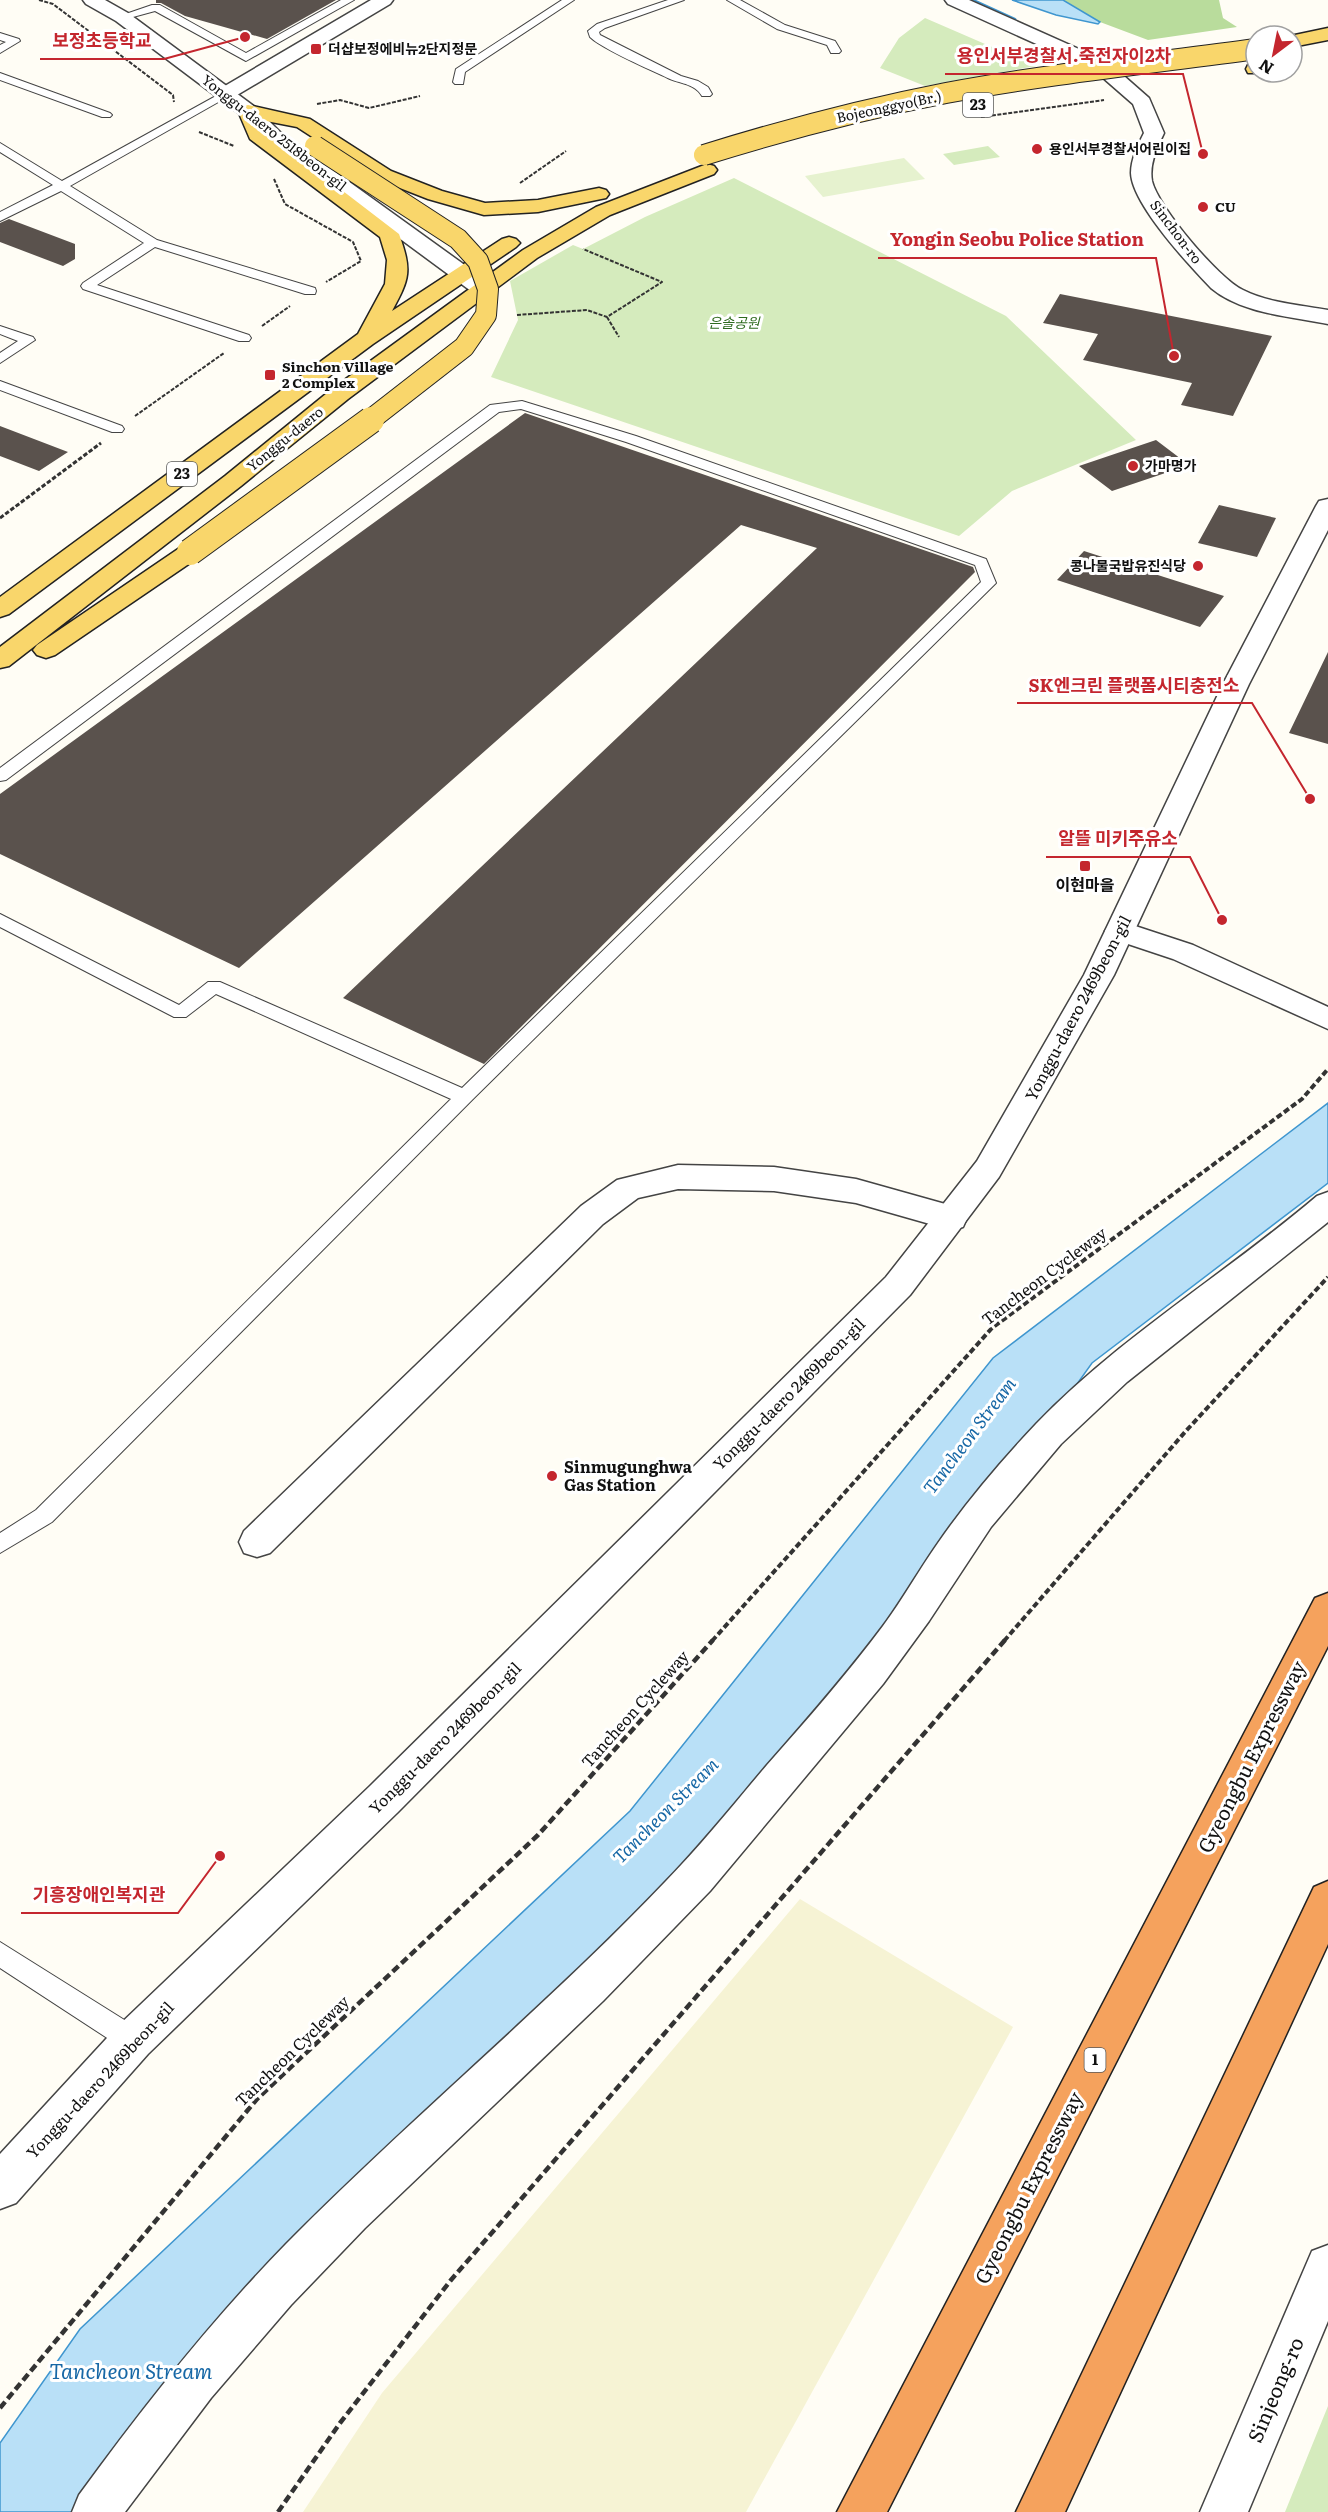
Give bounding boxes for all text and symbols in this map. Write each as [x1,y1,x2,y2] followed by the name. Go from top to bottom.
[40,23,164,59] callout: 보정초등학교
[1244,24,1304,84] north arrow
[52,26,152,53] text: 보정초등학교
[328,38,477,58] place label: 더샵보정에비뉴2단지정문
[945,38,1183,74] callout: 용인서부경찰서.죽전자이2차
[957,41,1172,68] text: 용인서부경찰서.죽전자이2차
[309,42,323,56] marker: 더샵보정에비뉴2단지정문
[1253,54,1278,81] text: N
[198,69,352,195] street label: Yonggu-daero 2518beon-gil
[834,85,943,127] street label: Bojeonggyo(Br.)
[963,93,993,117] road number: 23
[1049,138,1191,158] place label: 용인서부경찰서어린이집
[1030,142,1044,156] marker: 용인서부경찰서어린이집
[1146,195,1207,267] street label: Sinchon-ro
[1215,196,1236,216] place label: CU
[1196,200,1210,214] marker: CU
[878,222,1156,258] callout: Yongin Seobu Police Station
[890,225,1144,252] text: Yongin Seobu Police Station
[708,312,761,332] park label: 은솔공원
[282,356,394,392] place label: Sinchon Village 2 Complex
[263,368,277,382] marker: Sinchon Village 2 Complex
[242,401,327,475] street label: Yonggu-daero
[1145,455,1197,475] place label: 가마명가
[1126,459,1140,473] marker: 가마명가
[167,462,197,486] road number: 23
[1070,555,1186,575] place label: 콩나물국밥유진식당
[1191,559,1205,573] marker: 콩나물국밥유진식당
[1017,667,1252,703] callout: SK엔크린 플랫폼시티충전소
[1029,671,1239,698] text: SK엔크린 플랫폼시티충전소
[1046,821,1190,857] callout: 알뜰 미키주유소
[1058,824,1178,851] text: 알뜰 미키주유소
[1078,859,1092,873] marker: 이현마을
[1056,872,1115,896] place label: 이현마을
[1018,911,1136,1104] street label: Yonggu-daero 2469beon-gil
[976,1220,1111,1330] street label: Tancheon Cycleway
[707,1312,870,1475] street label: Yonggu-daero 2469beon-gil
[916,1371,1022,1499] water label: Tancheon Stream
[564,1454,693,1496] place label: Sinmugunghwa Gas Station
[545,1469,559,1483] marker: Sinmugunghwa Gas Station
[575,1644,694,1772] street label: Tancheon Cycleway
[1189,1654,1312,1857] street label: Gyeongbu Expressway
[363,1656,526,1819] street label: Yonggu-daero 2469beon-gil
[606,1751,724,1869] water label: Tancheon Stream
[21,1877,178,1913] callout: 기흥장애인복지관
[33,1880,166,1907] text: 기흥장애인복지관
[229,1989,354,2111] street label: Tancheon Cycleway
[20,1995,179,2163] street label: Yonggu-daero 2469beon-gil
[1084,2048,1106,2072] road number: 1
[966,2085,1089,2288] street label: Gyeongbu Expressway
[1238,2332,1310,2447] street label: Sinjeong-ro
[49,2354,213,2385] water label: Tancheon Stream

